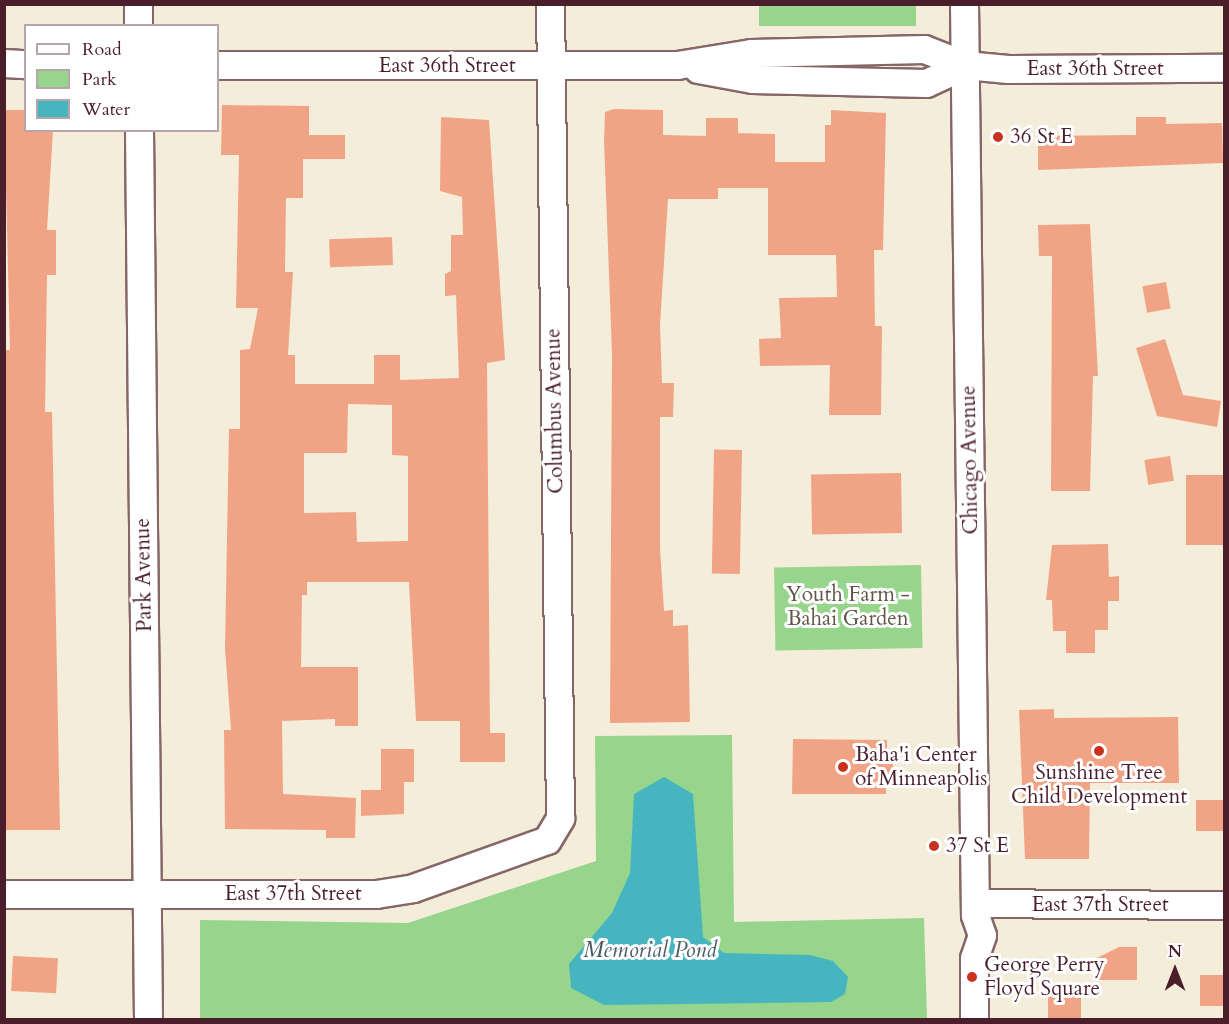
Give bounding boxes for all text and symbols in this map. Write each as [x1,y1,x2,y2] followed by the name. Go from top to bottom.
[24,24,219,132] legend
[82,37,122,62] text: Road
[378,53,516,79] street label: East 36th Street
[1026,56,1164,82] street label: East 36th Street
[82,67,117,92] text: Park
[82,97,130,122] text: Water
[1010,124,1073,150] place label: 36 St E
[991,130,1005,144] marker: 36 St E
[541,328,569,494] street label: Columbus Avenue
[956,385,984,535] street label: Chicago Avenue
[130,518,158,632] street label: Park Avenue
[786,582,910,632] park label: Youth Farm - Bahai Garden
[855,742,987,792] place label: Baha'i Center of Minneapolis
[1092,744,1106,758] marker: Sunshine Tree Child Development
[836,760,850,774] marker: Baha'i Center of Minneapolis
[1011,760,1187,810] place label: Sunshine Tree Child Development
[946,833,1009,859] place label: 37 St E
[927,839,941,853] marker: 37 St E
[224,881,362,907] street label: East 37th Street
[1031,892,1169,918] street label: East 37th Street
[583,938,717,964] water label: Memorial Pond
[1145,940,1205,1000] north arrow
[1168,941,1182,963] text: N
[984,952,1104,1002] place label: George Perry Floyd Square
[965,970,979,984] marker: George Perry Floyd Square

